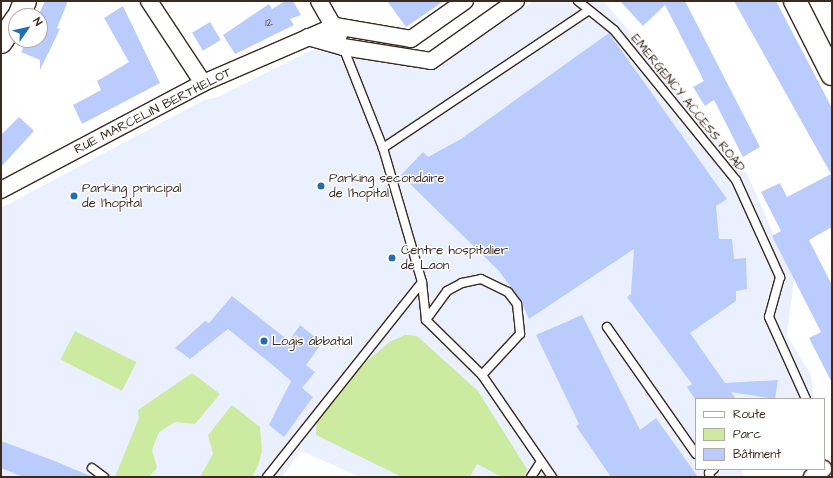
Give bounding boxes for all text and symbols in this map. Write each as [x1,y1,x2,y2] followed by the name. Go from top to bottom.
[8,8,48,48] north arrow
[29,15,46,29] text: N
[265,16,273,30] house number: 12
[628,31,748,175] street label: EMERGENCY ACCESS ROAD
[72,64,234,158] street label: RUE MARCELIN BERTHELOT
[329,171,444,202] place label: Parking secondaire de l'hopital
[82,181,181,212] place label: Parking principal de l'hopital
[316,181,326,191] marker: Parking secondaire de l'hopital
[69,191,79,201] marker: Parking principal de l'hopital
[401,243,508,274] place label: Centre hospitalier de Laon
[386,252,398,264] marker: Centre hospitalier de Laon
[272,333,352,349] place label: Logis abbatial
[259,336,269,346] marker: Logis abbatial
[695,398,825,470] legend
[733,406,766,423] text: Route
[733,426,761,443] text: Parc
[733,446,781,463] text: Bâtiment

